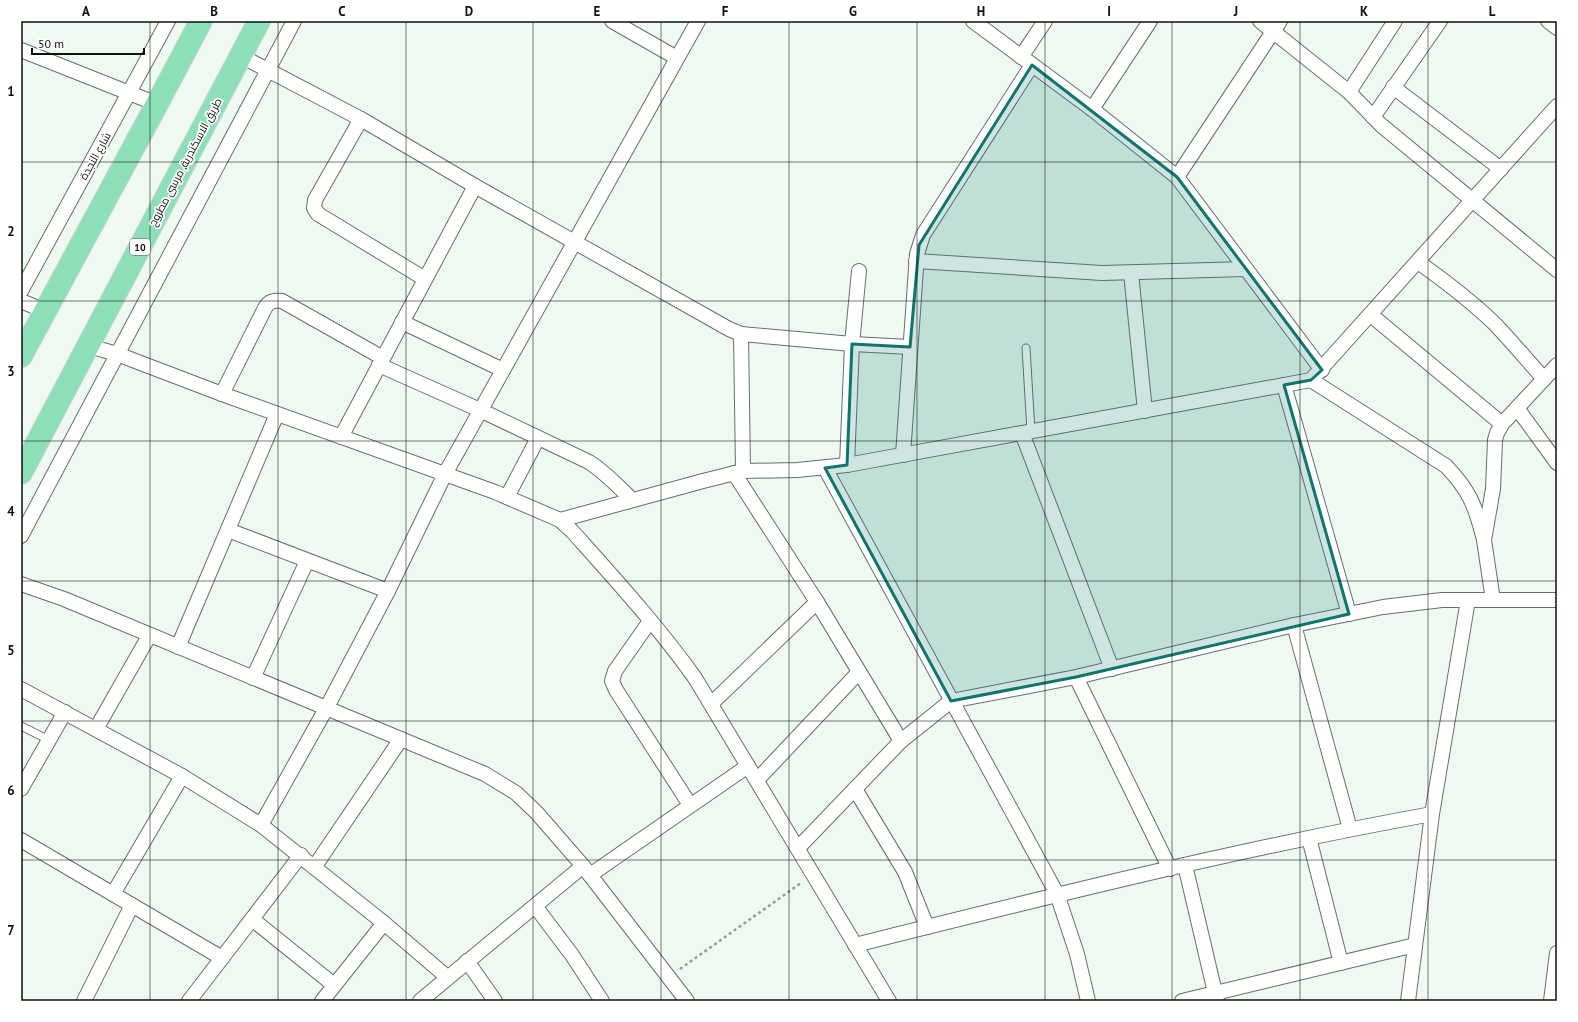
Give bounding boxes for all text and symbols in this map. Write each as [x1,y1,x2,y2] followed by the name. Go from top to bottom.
[82,3,90,20] text: A
[210,3,218,20] text: B
[338,3,346,20] text: C
[465,3,473,20] text: D
[594,3,601,20] text: E
[722,3,729,20] text: F
[849,3,857,20] text: G
[977,3,985,20] text: H
[1107,3,1111,20] text: I
[1233,3,1238,20] text: J
[1360,3,1368,20] text: K
[1489,3,1496,20] text: L
[32,30,144,56] scale bar
[38,36,64,51] text: 50 m
[7,83,15,100] text: 1
[145,95,226,229] street label: طريق الاسكندرية, مرسى مطروح
[76,130,115,183] street label: شارع النجدة
[7,223,15,240] text: 2
[130,239,150,255] road number: 10
[7,363,15,380] text: 3
[7,503,15,520] text: 4
[7,642,15,659] text: 5
[7,782,15,799] text: 6
[7,922,15,939] text: 7

